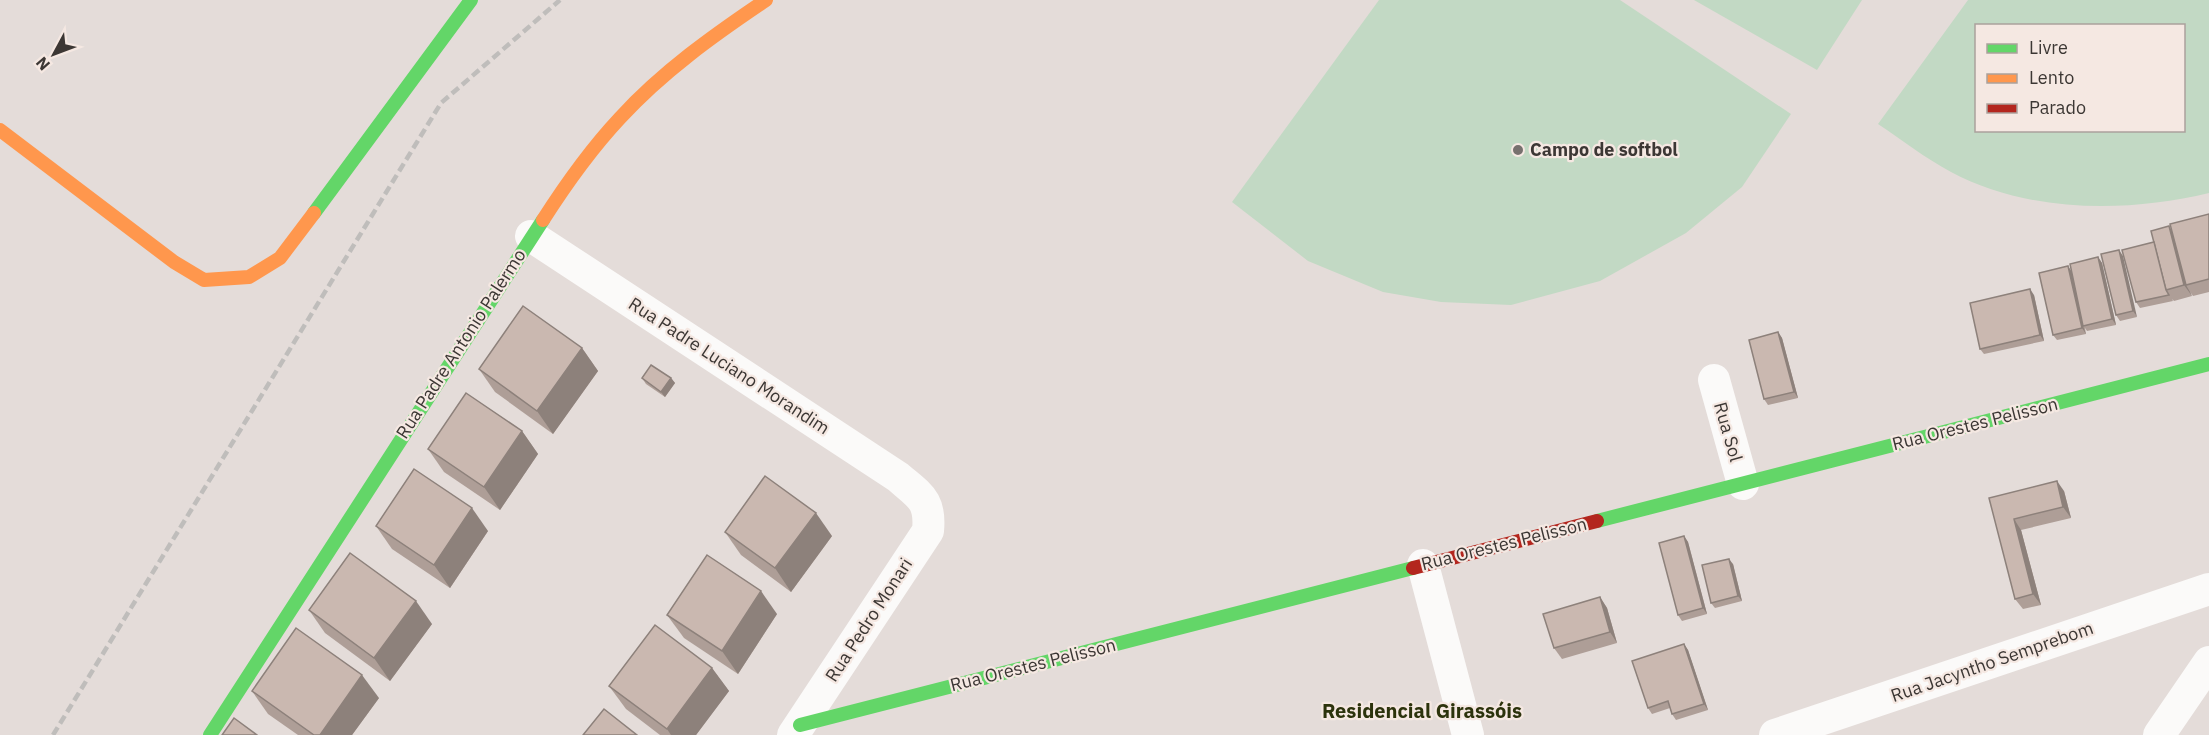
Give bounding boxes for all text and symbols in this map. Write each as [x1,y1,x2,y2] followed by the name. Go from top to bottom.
[24,24,84,84] north arrow
[1975,24,2185,132] legend
[2029,36,2068,59] text: Livre
[31,53,54,75] text: N
[2029,66,2074,89] text: Lento
[2029,96,2086,119] text: Parado
[1530,138,1678,161] place label: Campo de softbol
[1511,143,1525,157] marker: Campo de softbol
[391,245,531,443] street label: Rua Padre Antonio Palermo
[624,292,834,439] street label: Rua Padre Luciano Morandim
[1890,392,2060,455] street label: Rua Orestes Pelisson
[1709,399,1748,464] street label: Rua Sol
[1419,512,1589,575] street label: Rua Orestes Pelisson
[820,554,917,686] street label: Rua Pedro Monari
[1888,616,2096,707] street label: Rua Jacyntho Semprebom
[948,633,1118,696] street label: Rua Orestes Pelisson
[1322,697,1522,724] district label: Residencial Girassóis

